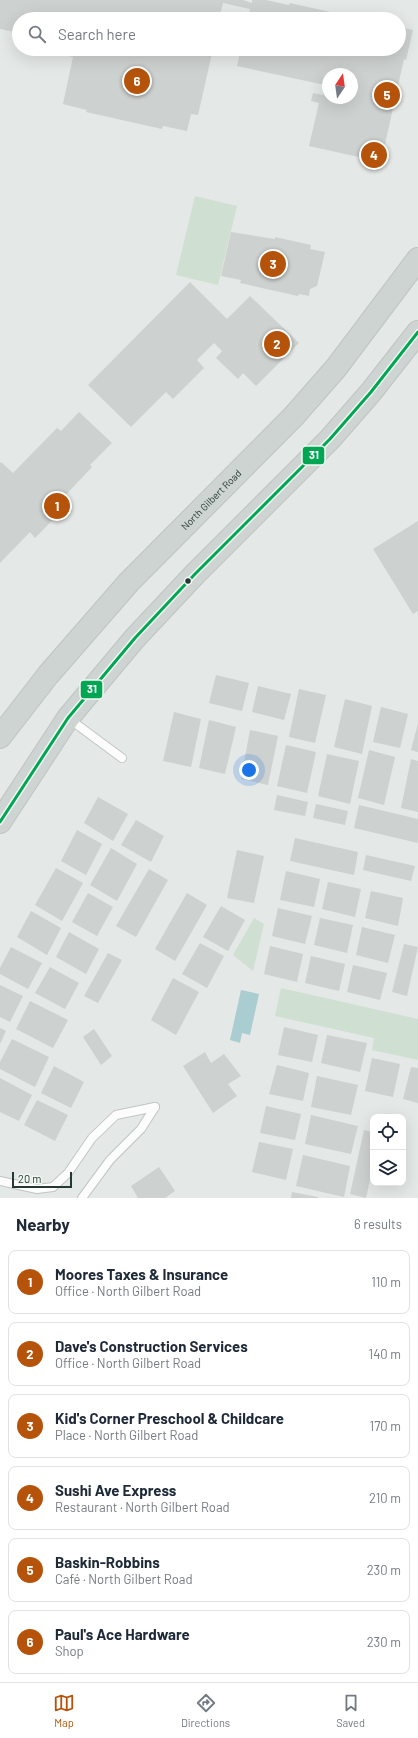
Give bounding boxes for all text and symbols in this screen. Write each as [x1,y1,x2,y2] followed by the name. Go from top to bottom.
[12,12,406,56] search box
[26,23,48,45] icon: search
[58,25,136,43] text: Search here
[124,66,150,96] pin: 6
[322,68,358,104] north arrow
[374,80,400,110] pin: 5
[361,140,387,170] pin: 4
[260,249,286,279] pin: 3
[264,329,290,359] pin: 2
[302,446,325,465] line badge: 31
[309,448,319,461] text: 31
[178,467,244,532] street label: North Gilbert Road
[44,491,70,521] pin: 1
[183,576,193,586] unlabelled marker
[80,680,103,699] line badge: 31
[87,682,97,695] text: 31
[239,760,259,780] your location
[370,1114,406,1186] map controls
[370,1114,406,1150] button: locate
[370,1150,406,1186] button: layers
[12,1170,72,1189] scale bar
[18,1172,41,1185] text: 20 m
[16,1214,70,1234] text: Nearby
[354,1216,402,1232] text: 6 results
[55,1265,228,1283] text: Moores Taxes & Insurance
[28,1274,32,1290] text: 1
[371,1274,401,1290] text: 110 m
[55,1283,201,1299] text: Office · North Gilbert Road
[55,1337,248,1355] text: Dave's Construction Services
[26,1346,34,1362] text: 2
[369,1346,401,1362] text: 140 m
[55,1355,201,1371] text: Office · North Gilbert Road
[55,1409,284,1427] text: Kid's Corner Preschool & Childcare
[26,1418,34,1434] text: 3
[370,1418,401,1434] text: 170 m
[55,1427,198,1443] text: Place · North Gilbert Road
[55,1481,176,1499] text: Sushi Ave Express
[26,1490,34,1506] text: 4
[369,1490,401,1506] text: 210 m
[55,1499,230,1515] text: Restaurant · North Gilbert Road
[55,1553,160,1571] text: Baskin-Robbins
[26,1562,34,1578] text: 5
[367,1562,401,1578] text: 230 m
[55,1571,193,1587] text: Café · North Gilbert Road
[55,1625,190,1643] text: Paul's Ace Hardware
[27,1634,33,1650] text: 6
[367,1634,401,1650] text: 230 m
[55,1643,84,1659] text: Shop
[53,1692,75,1729] tab: Map
[181,1692,230,1729] tab: Directions
[336,1692,365,1729] tab: Saved

